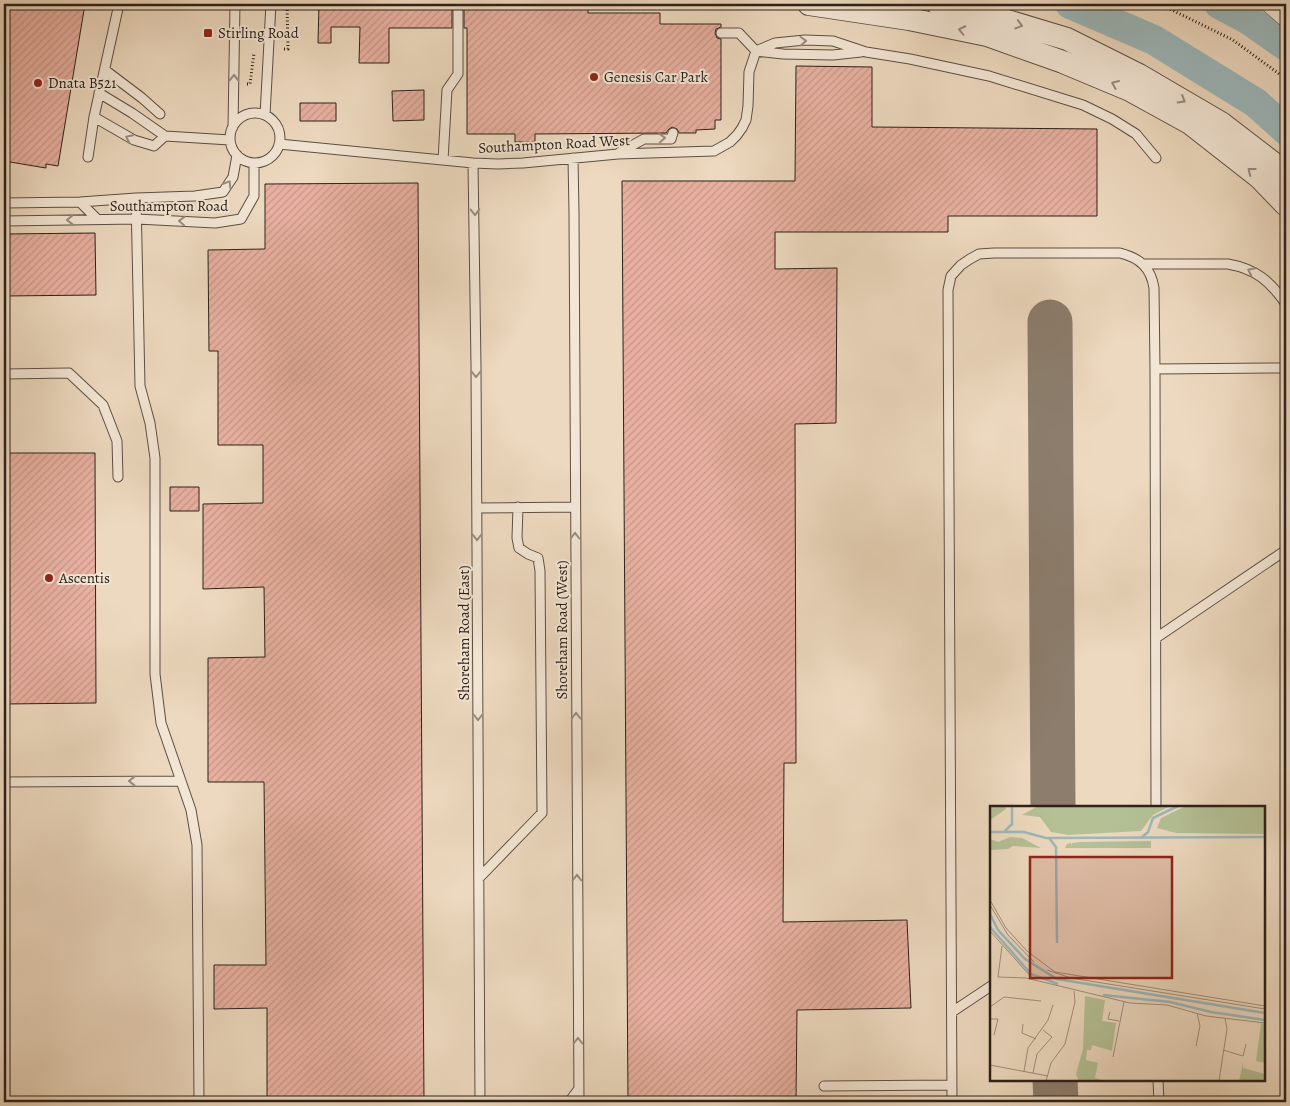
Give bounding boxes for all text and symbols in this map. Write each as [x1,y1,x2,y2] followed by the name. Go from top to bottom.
[1015,19,1023,29] one-way arrow
[218,23,300,43] place label: Stirling Road
[958,25,966,36] one-way arrow
[202,27,214,39] marker: Stirling Road
[799,36,807,46] one-way arrow
[604,67,708,87] place label: Genesis Car Park
[588,71,600,83] marker: Genesis Car Park
[48,73,116,93] place label: Dnata B521
[229,74,239,82] one-way arrow
[32,77,44,89] marker: Dnata B521
[1111,80,1120,90] one-way arrow
[1176,94,1185,104] one-way arrow
[478,130,630,158] street label: Southampton Road West
[659,133,667,144] one-way arrow
[126,134,135,144] one-way arrow
[1247,168,1257,177] one-way arrow
[222,181,232,190] one-way arrow
[110,196,229,216] street label: Southampton Road
[470,208,480,216] one-way arrow
[66,215,74,225] one-way arrow
[178,216,186,226] one-way arrow
[1247,267,1256,277] one-way arrow
[471,371,481,379] one-way arrow
[570,532,580,540] one-way arrow
[472,534,482,541] one-way arrow
[552,560,572,700] street label: Shoreham Road (West)
[454,565,474,701] street label: Shoreham Road (East)
[58,568,110,588] place label: Ascentis
[43,572,55,584] marker: Ascentis
[571,712,581,720] one-way arrow
[473,714,483,721] one-way arrow
[128,776,136,787] one-way arrow
[990,806,1265,1081] inset map
[572,874,582,882] one-way arrow
[573,1037,583,1044] one-way arrow

